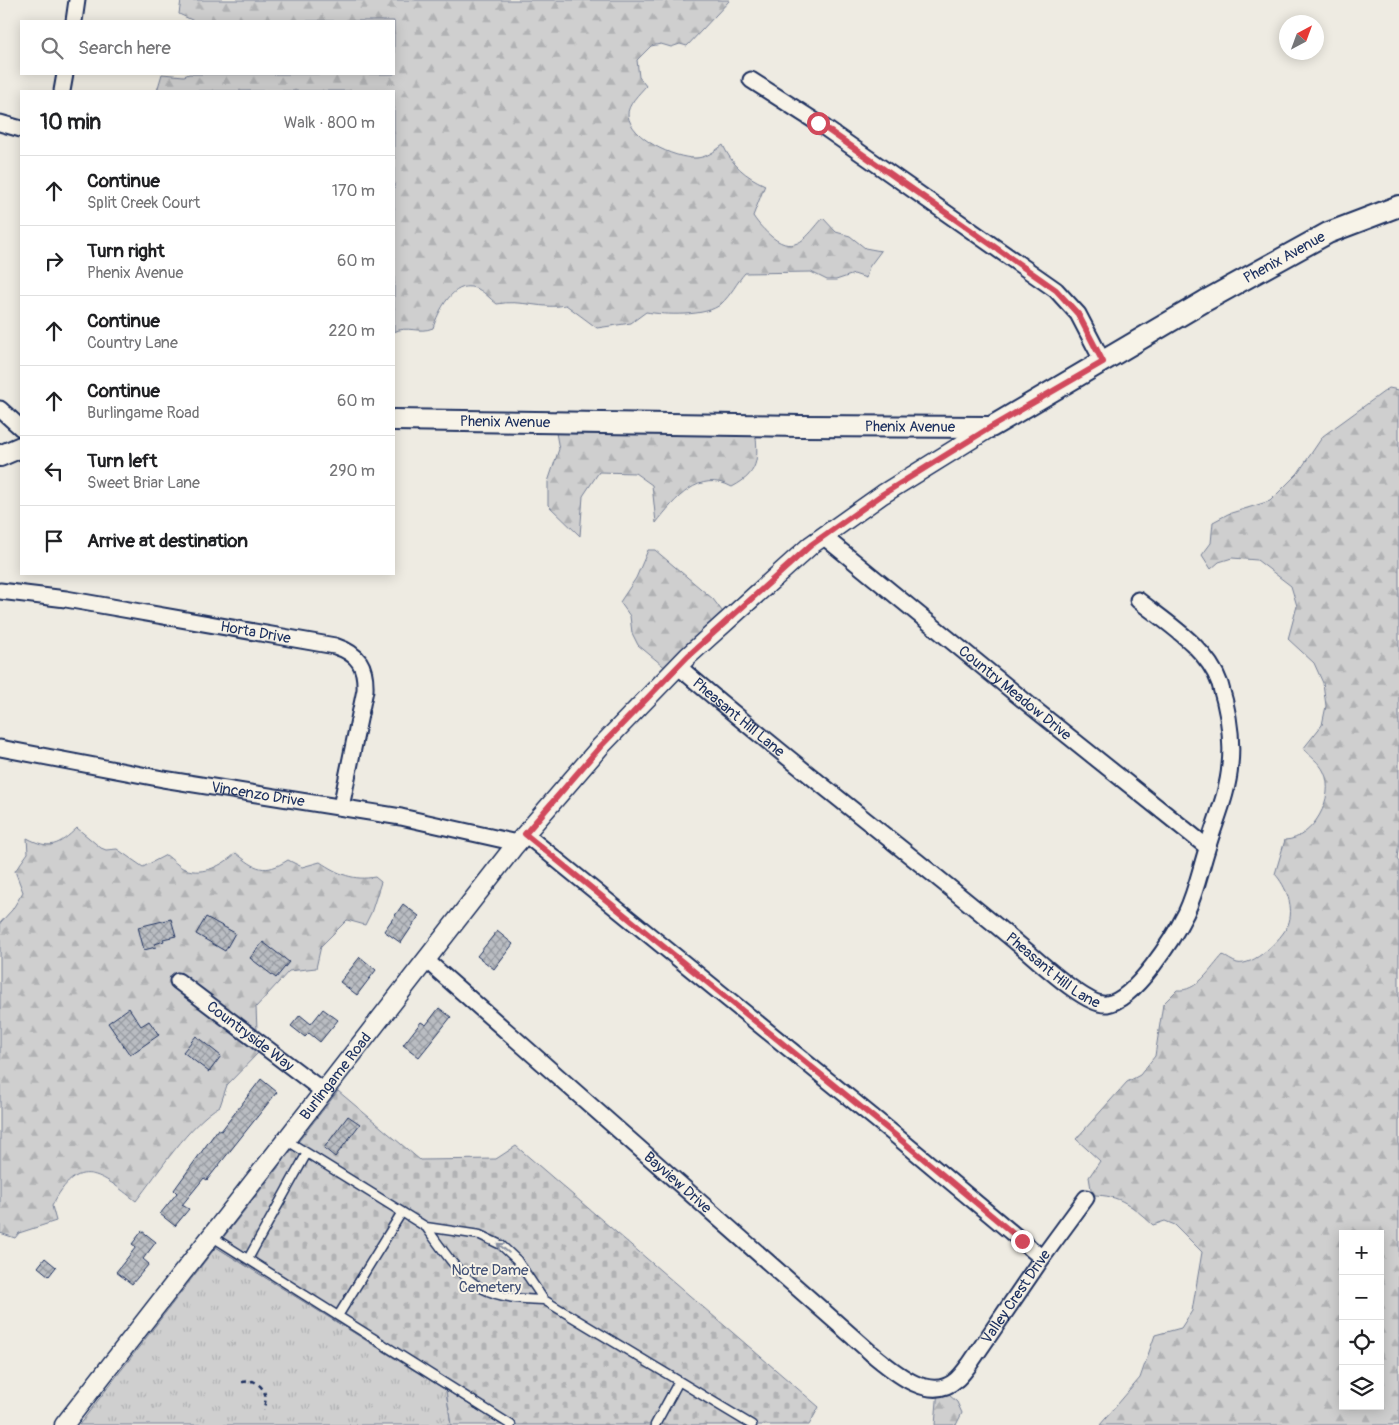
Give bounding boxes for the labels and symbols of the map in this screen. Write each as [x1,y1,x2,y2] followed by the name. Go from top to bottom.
[1279,15,1324,60] north arrow
[807,112,830,135] route start
[1240,227,1329,288] street label: Phenix Avenue
[460,412,551,432] street label: Phenix Avenue
[865,417,956,437] street label: Phenix Avenue
[219,617,293,648] street label: Horta Drive
[954,642,1076,745] street label: Country Meadow Drive
[688,674,789,762] street label: Pheasant Hill Lane
[210,778,307,812] street label: Vincenzo Drive
[1002,929,1103,1013] street label: Pheasant Hill Lane
[203,997,298,1076] street label: Countryside Way
[296,1029,376,1124] street label: Burlingame Road
[640,1148,716,1218] street label: Bayview Drive
[1011,1230,1034,1253] route end
[496,1243,510,1253] one-way arrow
[977,1245,1055,1348] street label: Valley Crest Drive
[451,1261,529,1297] park label: Notre Dame Cemetery

